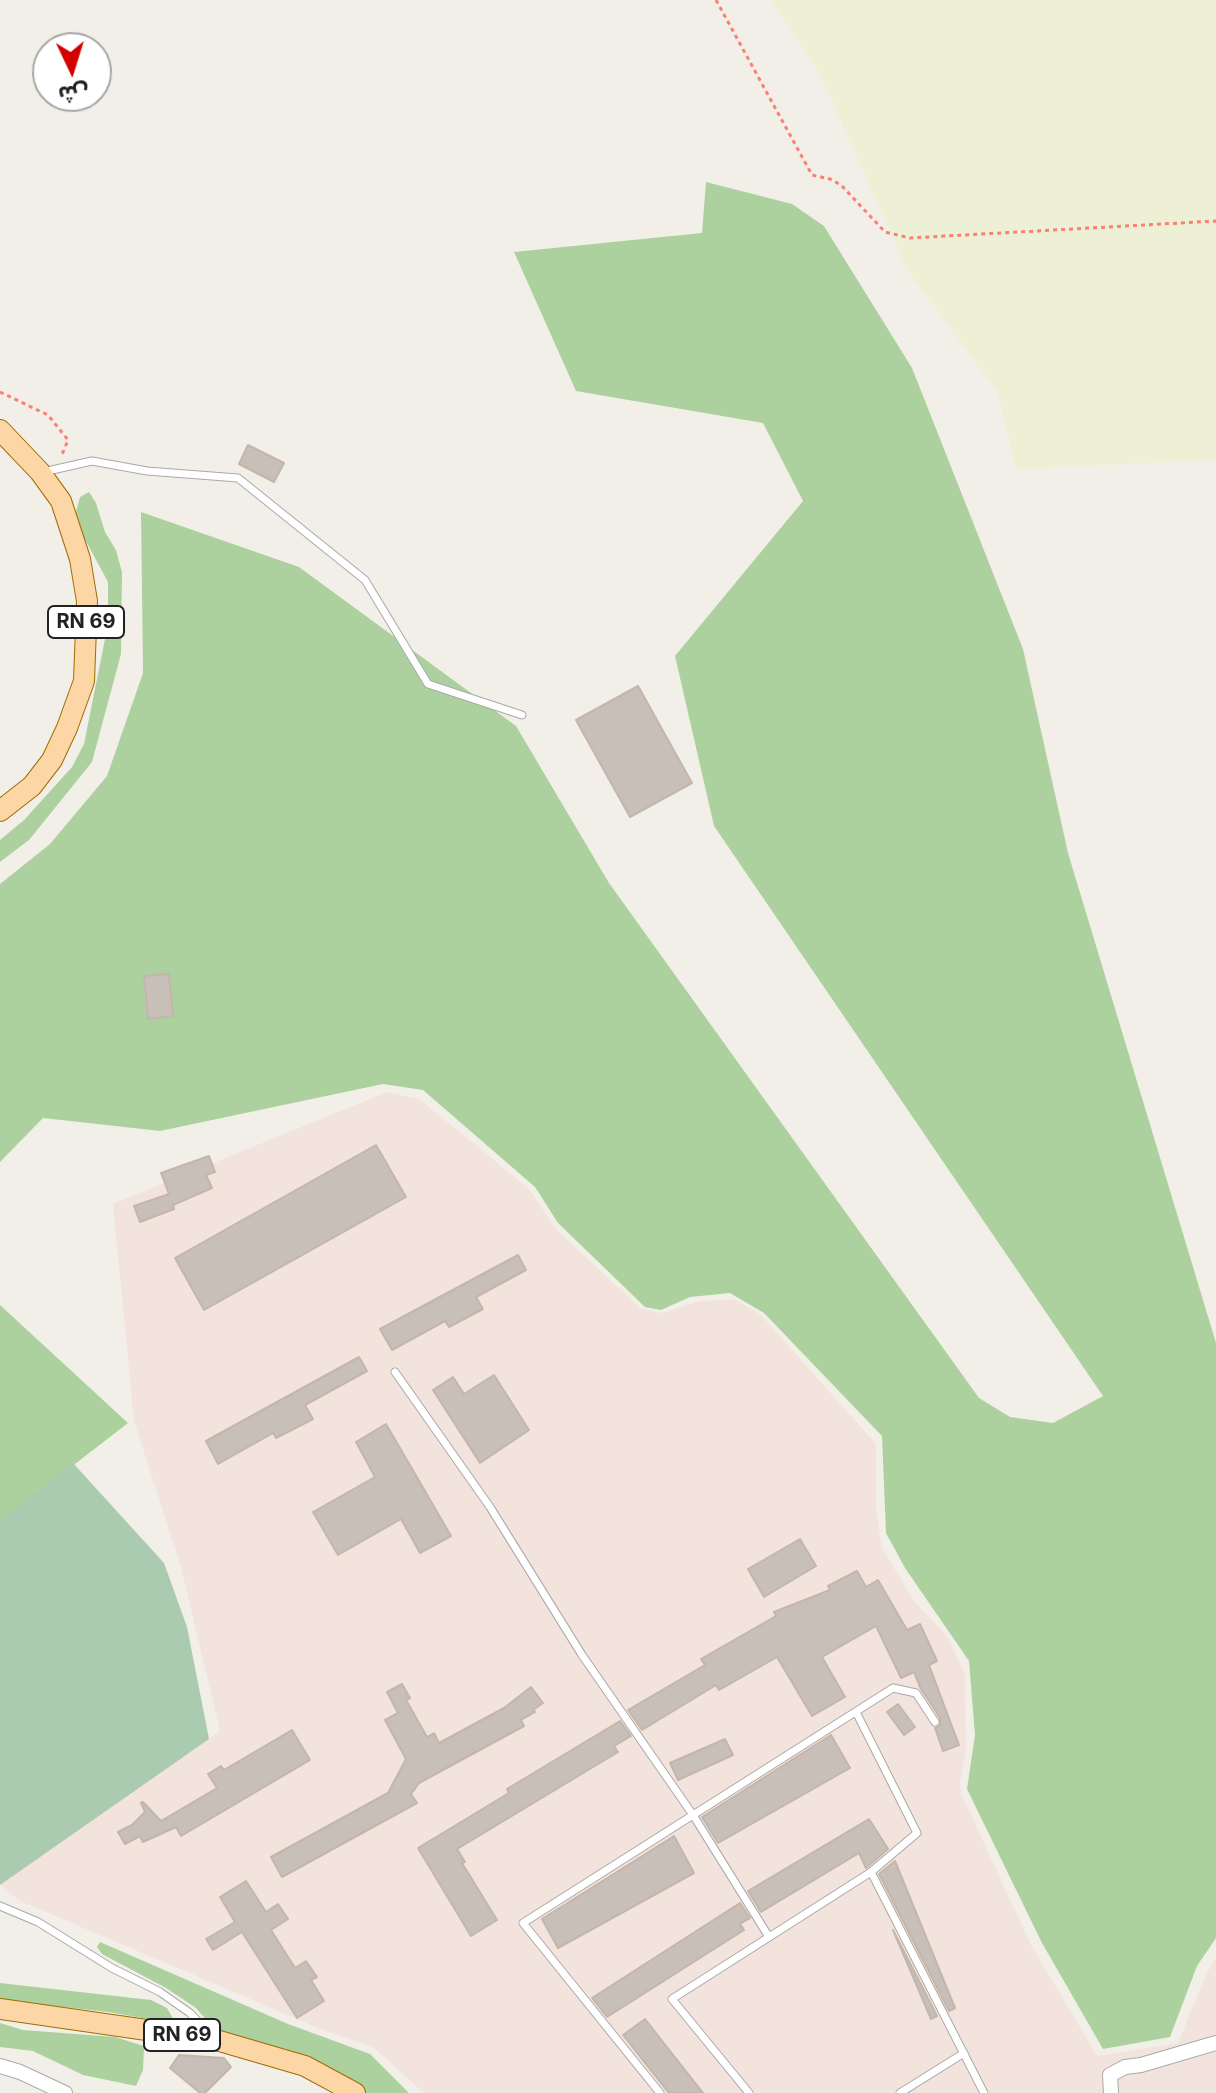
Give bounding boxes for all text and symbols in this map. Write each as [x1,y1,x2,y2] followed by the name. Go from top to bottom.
[32,32,112,112] north arrow
[58,80,89,108] text: ش
[48,606,124,638] road number: RN 69
[144,2019,220,2051] road number: RN 69

